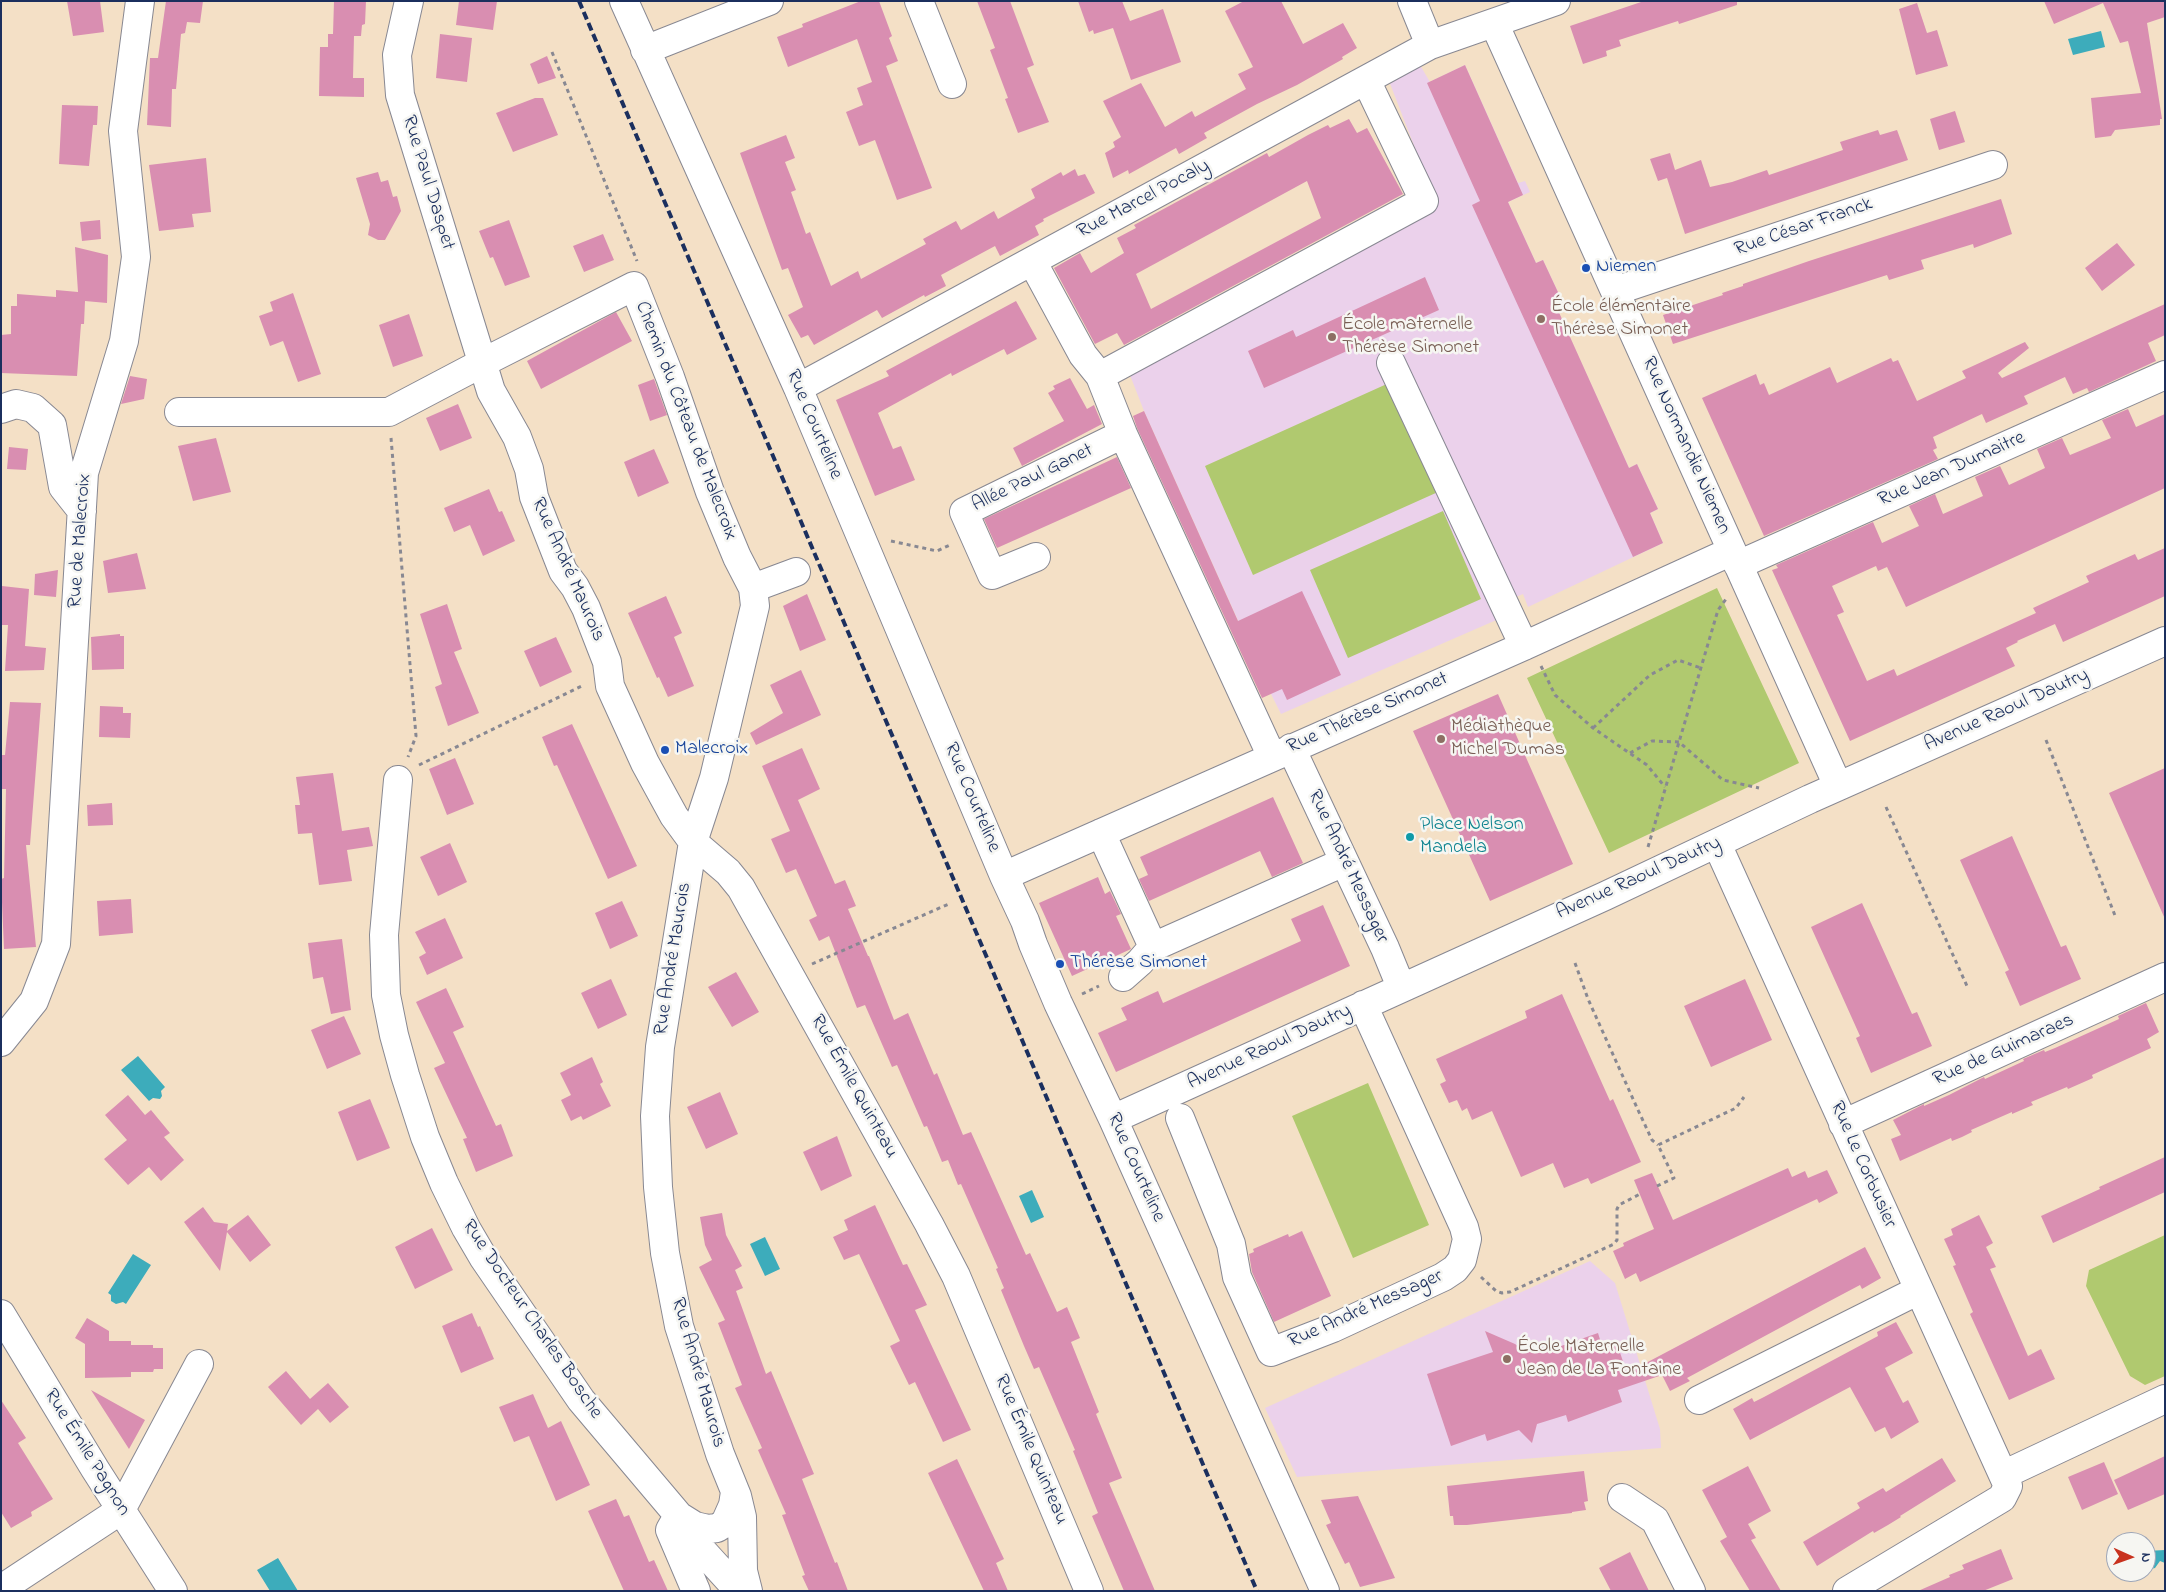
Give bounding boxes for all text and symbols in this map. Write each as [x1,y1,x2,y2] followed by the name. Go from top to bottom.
[395,113,459,253] street label: Rue Paul Daspet
[1074,155,1214,245] street label: Rue Marcel Pocaly
[1732,193,1876,263] street label: Rue César Franck
[1596,256,1656,280] place label: Niemen
[1580,262,1592,274] marker: Niemen
[1551,296,1691,343] place label: École élémentaire Thérèse Simonet
[628,298,742,544] street label: Chemin du Côteau de Malecroix
[1535,313,1547,325] marker: École élémentaire Thérèse Simonet
[1342,314,1479,361] place label: École maternelle Thérèse Simonet
[1326,331,1338,343] marker: École maternelle Thérèse Simonet
[1635,353,1735,539] street label: Rue Normandie Niemen
[779,367,847,483] street label: Rue Courteline
[1875,427,2029,513] street label: Rue Jean Dumaitre
[969,439,1097,519] street label: Allée Paul Ganet
[64,473,98,609] street label: Rue de Malecroix
[525,494,609,646] street label: Rue André Maurois
[1921,664,2093,758] street label: Avenue Raoul Dautry
[1284,668,1452,760] street label: Rue Thérèse Simonet
[1451,716,1565,763] place label: Médiathèque Michel Dumas
[1435,733,1447,745] marker: Médiathèque Michel Dumas
[675,738,748,762] place label: Malecroix
[937,740,1005,856] street label: Rue Courteline
[659,744,671,756] marker: Malecroix
[1301,787,1393,947] street label: Rue André Messager
[1420,814,1524,861] place label: Place Nelson Mandela
[1404,831,1416,843] marker: Place Nelson Mandela
[1553,832,1725,926] street label: Avenue Raoul Dautry
[650,881,698,1037] street label: Rue André Maurois
[1070,952,1207,976] place label: Thérèse Simonet
[1054,958,1066,970] marker: Thérèse Simonet
[1184,1000,1356,1096] street label: Avenue Raoul Dautry
[1930,1009,2078,1093] street label: Rue de Guimaraes
[804,1011,902,1163] street label: Rue Émile Quinteau
[1823,1098,1901,1232] street label: Rue Le Corbusier
[1100,1110,1170,1226] street label: Rue Courteline
[455,1216,607,1424] street label: Rue Docteur Charles Bosche
[1285,1265,1447,1355] street label: Rue André Messager
[664,1295,730,1451] street label: Rue André Maurois
[1517,1336,1681,1383] place label: École Maternelle Jean de La Fontaine
[1501,1353,1513,1365] marker: École Maternelle Jean de La Fontaine
[988,1371,1072,1529] street label: Rue Émile Quinteau
[37,1385,135,1521] street label: Rue Émile Pagnon
[2106,1532,2156,1582] north arrow
[2135,1552,2156,1563] text: N

